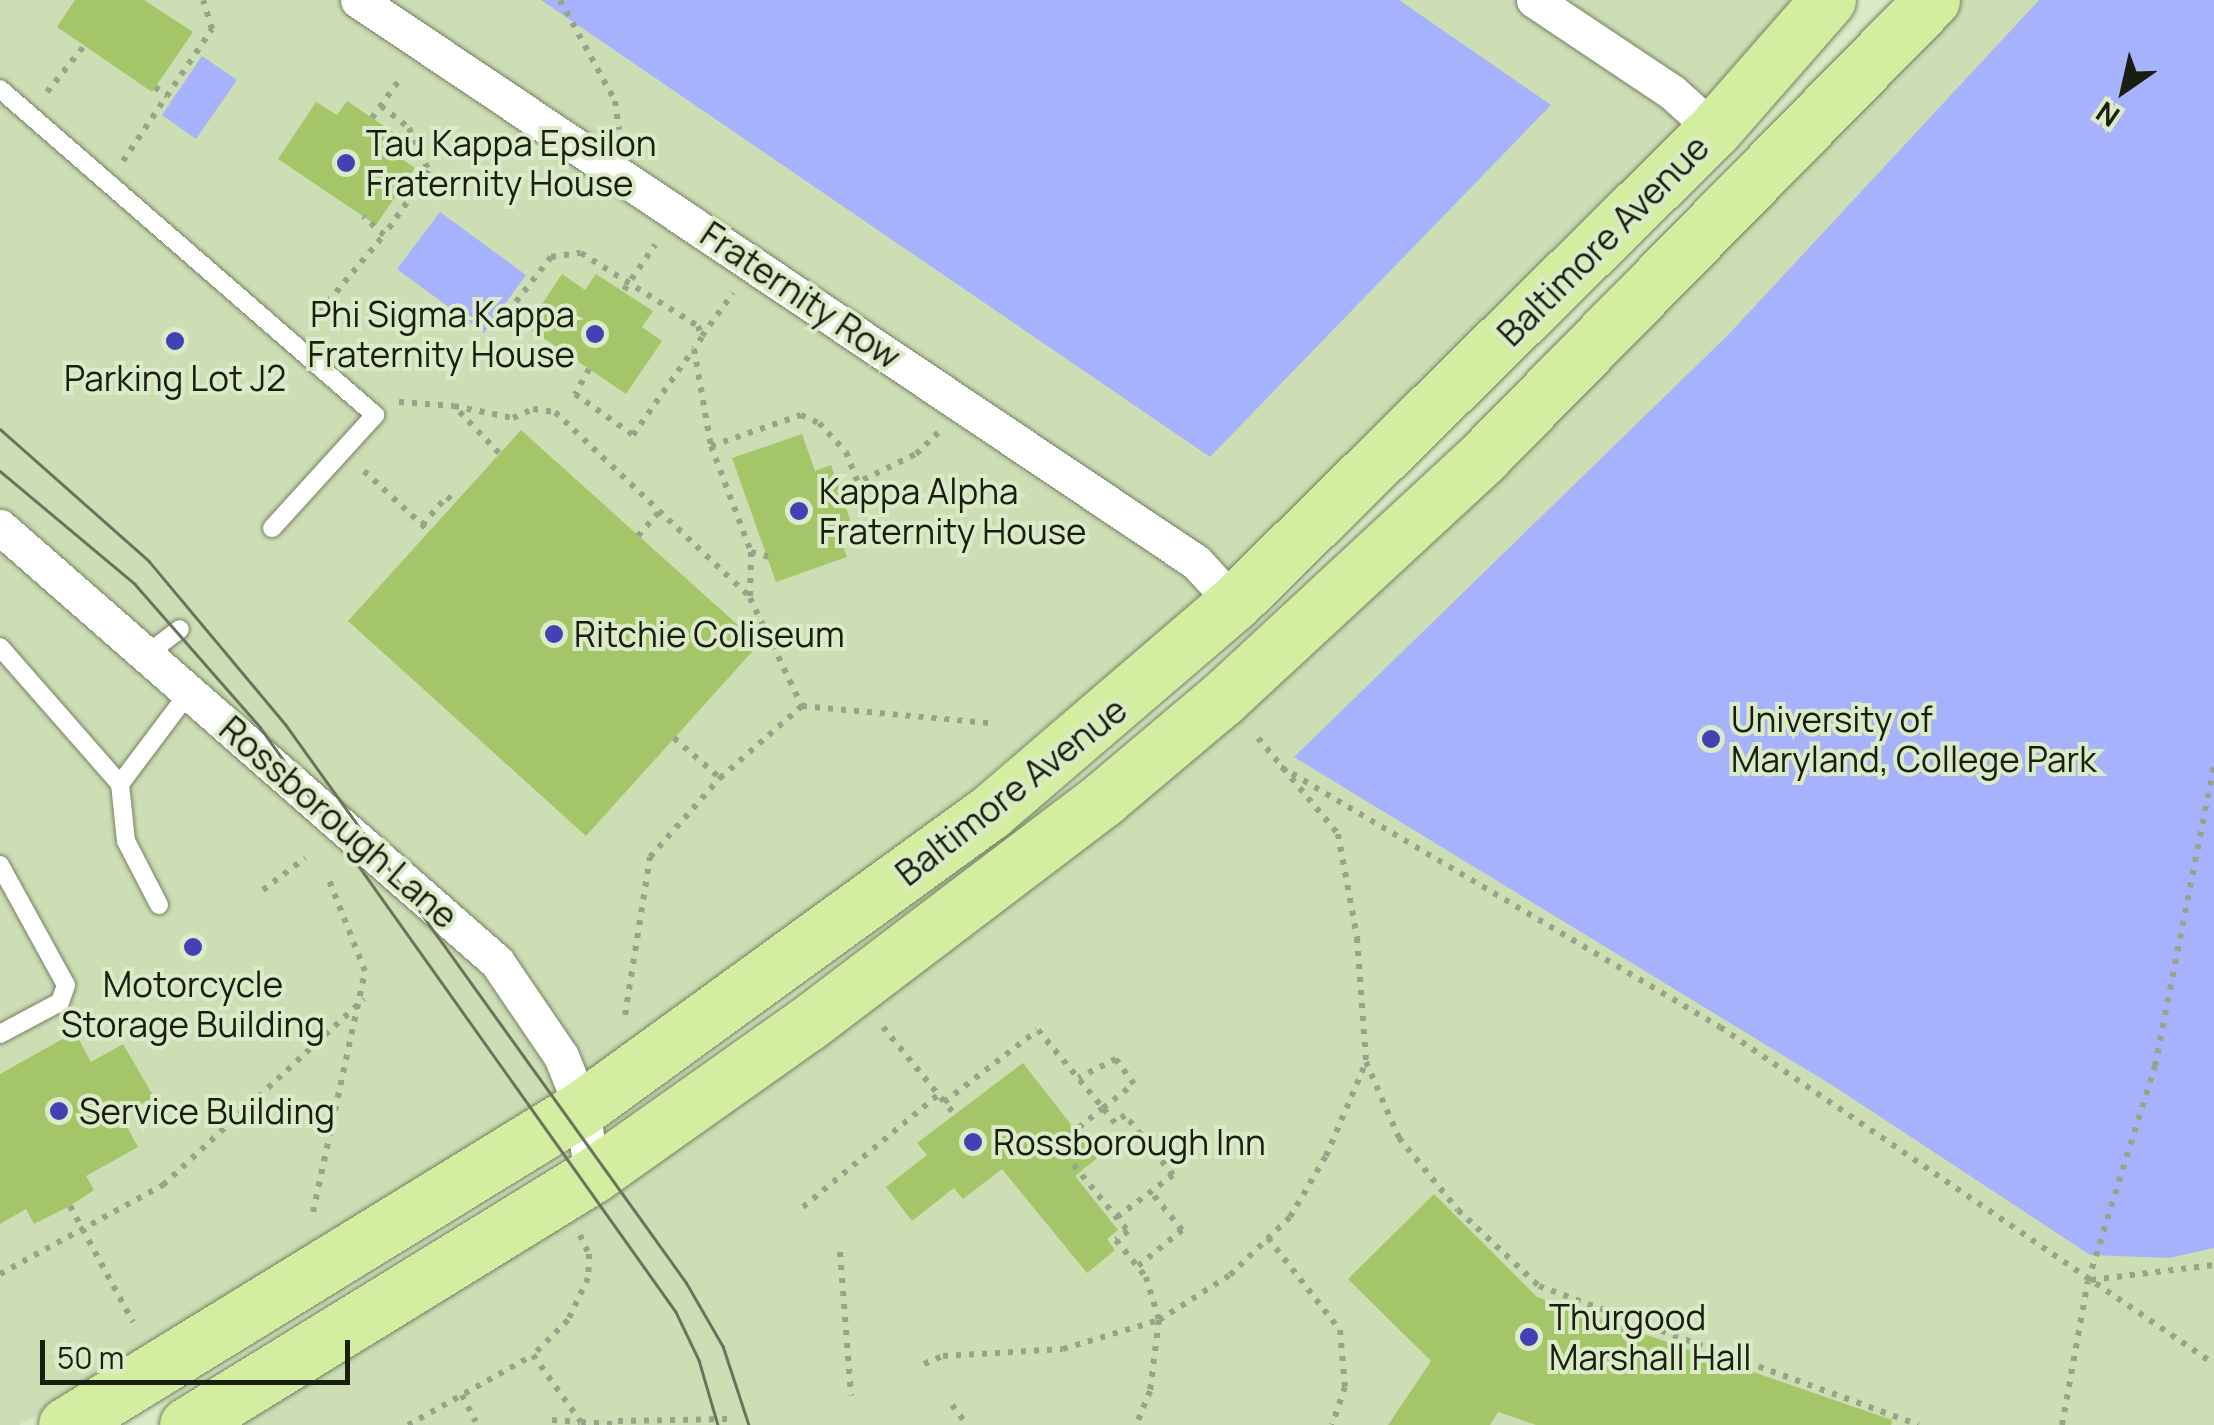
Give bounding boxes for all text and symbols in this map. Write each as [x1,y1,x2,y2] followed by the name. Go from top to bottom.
[2074,40,2174,140] north arrow
[2088,94,2126,136] text: N
[366,122,656,204] place label: Tau Kappa Epsilon Fraternity House
[1489,126,1717,354] street label: Baltimore Avenue
[335,152,357,174] marker: Tau Kappa Epsilon Fraternity House
[693,213,909,377] street label: Fraternity Row
[307,293,575,375] place label: Phi Sigma Kappa Fraternity House
[584,323,606,345] marker: Phi Sigma Kappa Fraternity House
[164,330,186,352] marker: Parking Lot J2
[64,357,286,399] place label: Parking Lot J2
[819,470,1087,552] place label: Kappa Alpha Fraternity House
[788,500,810,522] marker: Kappa Alpha Fraternity House
[574,613,845,655] place label: Ritchie Coliseum
[543,623,565,645] marker: Ritchie Coliseum
[887,688,1135,894] street label: Baltimore Avenue
[1731,698,2096,780] place label: University of Maryland, College Park
[211,707,467,937] street label: Rossborough Lane
[1700,728,1722,750] marker: University of Maryland, College Park
[182,936,204,958] marker: Motorcycle Storage Building
[61,963,325,1045] place label: Motorcycle Storage Building
[79,1090,335,1132] place label: Service Building
[48,1100,70,1122] marker: Service Building
[993,1121,1266,1163] place label: Rossborough Inn
[962,1131,984,1153] marker: Rossborough Inn
[1549,1296,1751,1378] place label: Thurgood Marshall Hall
[45,1320,355,1382] scale bar
[1518,1326,1540,1348] marker: Thurgood Marshall Hall
[57,1337,124,1378] text: 50 m

